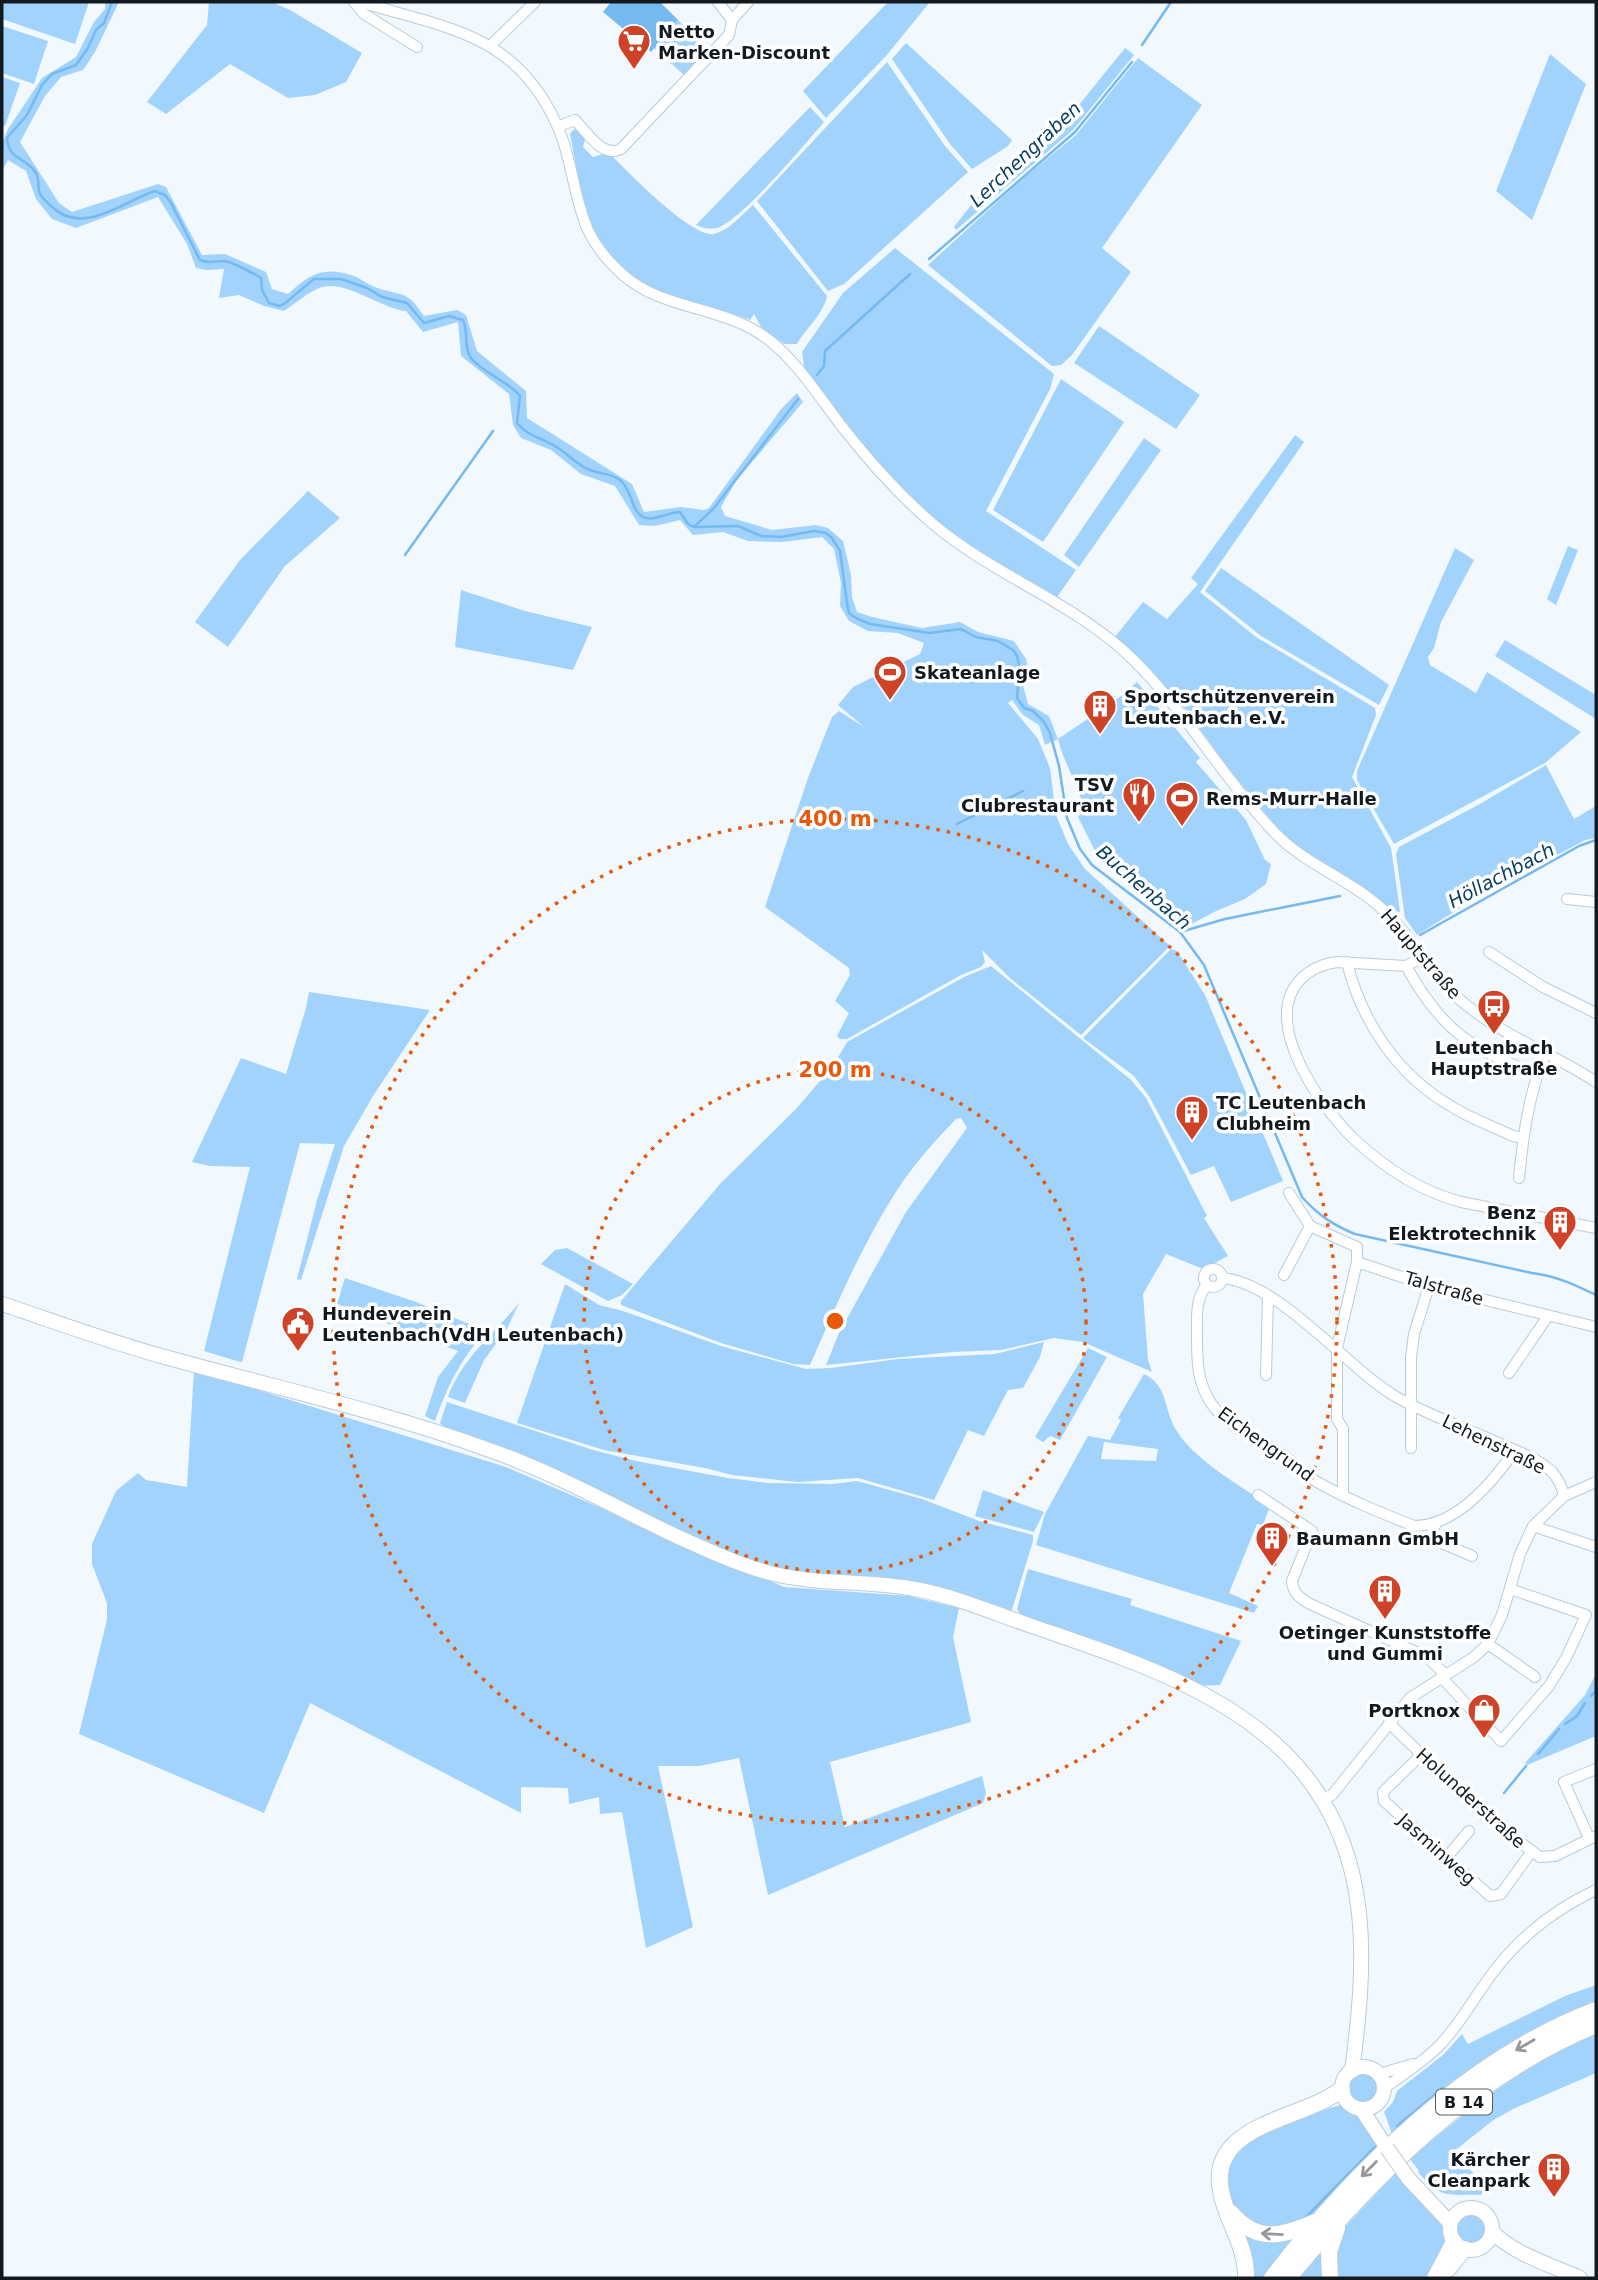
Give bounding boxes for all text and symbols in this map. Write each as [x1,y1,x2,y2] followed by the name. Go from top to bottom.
[658,21,830,63] place label: Netto Marken-Discount
[615,22,653,71] supermarket icon: Netto Marken-Discount
[965,97,1085,211] water label: Lerchengraben
[871,653,909,702] sports icon: Skateanlage
[914,662,1040,683] place label: Skateanlage
[1124,686,1335,728] place label: Sportschützenverein Leutenbach e.V.
[1081,687,1119,736] building icon: Sportschützenverein Leutenbach e.V.
[961,774,1114,816] place label: TSV Clubrestaurant
[1120,775,1158,824] restaurant icon: TSV Clubrestaurant
[1163,779,1201,828] sports icon: Rems-Murr-Halle
[1206,788,1377,809] place label: Rems-Murr-Halle
[798,807,872,831] text: 400 m
[1444,838,1558,912] water label: Höllachbach
[1092,840,1196,934] water label: Buchenbach
[1376,905,1466,1003] street label: Hauptstraße
[1475,987,1513,1036] bus stop icon: Leutenbach Hauptstraße
[1430,1037,1558,1079] place label: Leutenbach Hauptstraße
[798,1058,872,1082] text: 200 m
[1216,1092,1366,1134] place label: TC Leutenbach Clubheim
[1173,1093,1211,1142] building icon: TC Leutenbach Clubheim
[1388,1202,1537,1244] place label: Benz Elektrotechnik
[1541,1203,1579,1252] building icon: Benz Elektrotechnik
[1401,1266,1486,1309] street label: Talstraße
[322,1303,624,1345] place label: Hundeverein Leutenbach(VdH Leutenbach)
[279,1304,317,1353] public building icon: Hundeverein Leutenbach(VdH Leutenbach)
[823,1309,847,1333] centre of rings
[1214,1402,1318,1486] street label: Eichengrund
[1439,1410,1549,1478] street label: Lehenstraße
[1253,1519,1291,1568] building icon: Baumann GmbH
[1296,1528,1459,1549] place label: Baumann GmbH
[1366,1572,1404,1621] building icon: Oetinger Kunststoffe und Gummi
[1279,1622,1491,1664] place label: Oetinger Kunststoffe und Gummi
[1465,1691,1503,1740] shop icon: Portknox
[1368,1700,1460,1721] place label: Portknox
[1412,1744,1530,1852] street label: Holunderstraße
[1393,1808,1480,1889] street label: Jasminweg
[1515,2039,1535,2053] one-way arrow
[1436,2090,1492,2114] road number: B 14
[1428,2149,1531,2191] place label: Kärcher Cleanpark
[1535,2150,1573,2199] building icon: Kärcher Cleanpark
[1360,2160,1377,2177] one-way arrow
[1260,2227,1283,2240] one-way arrow

